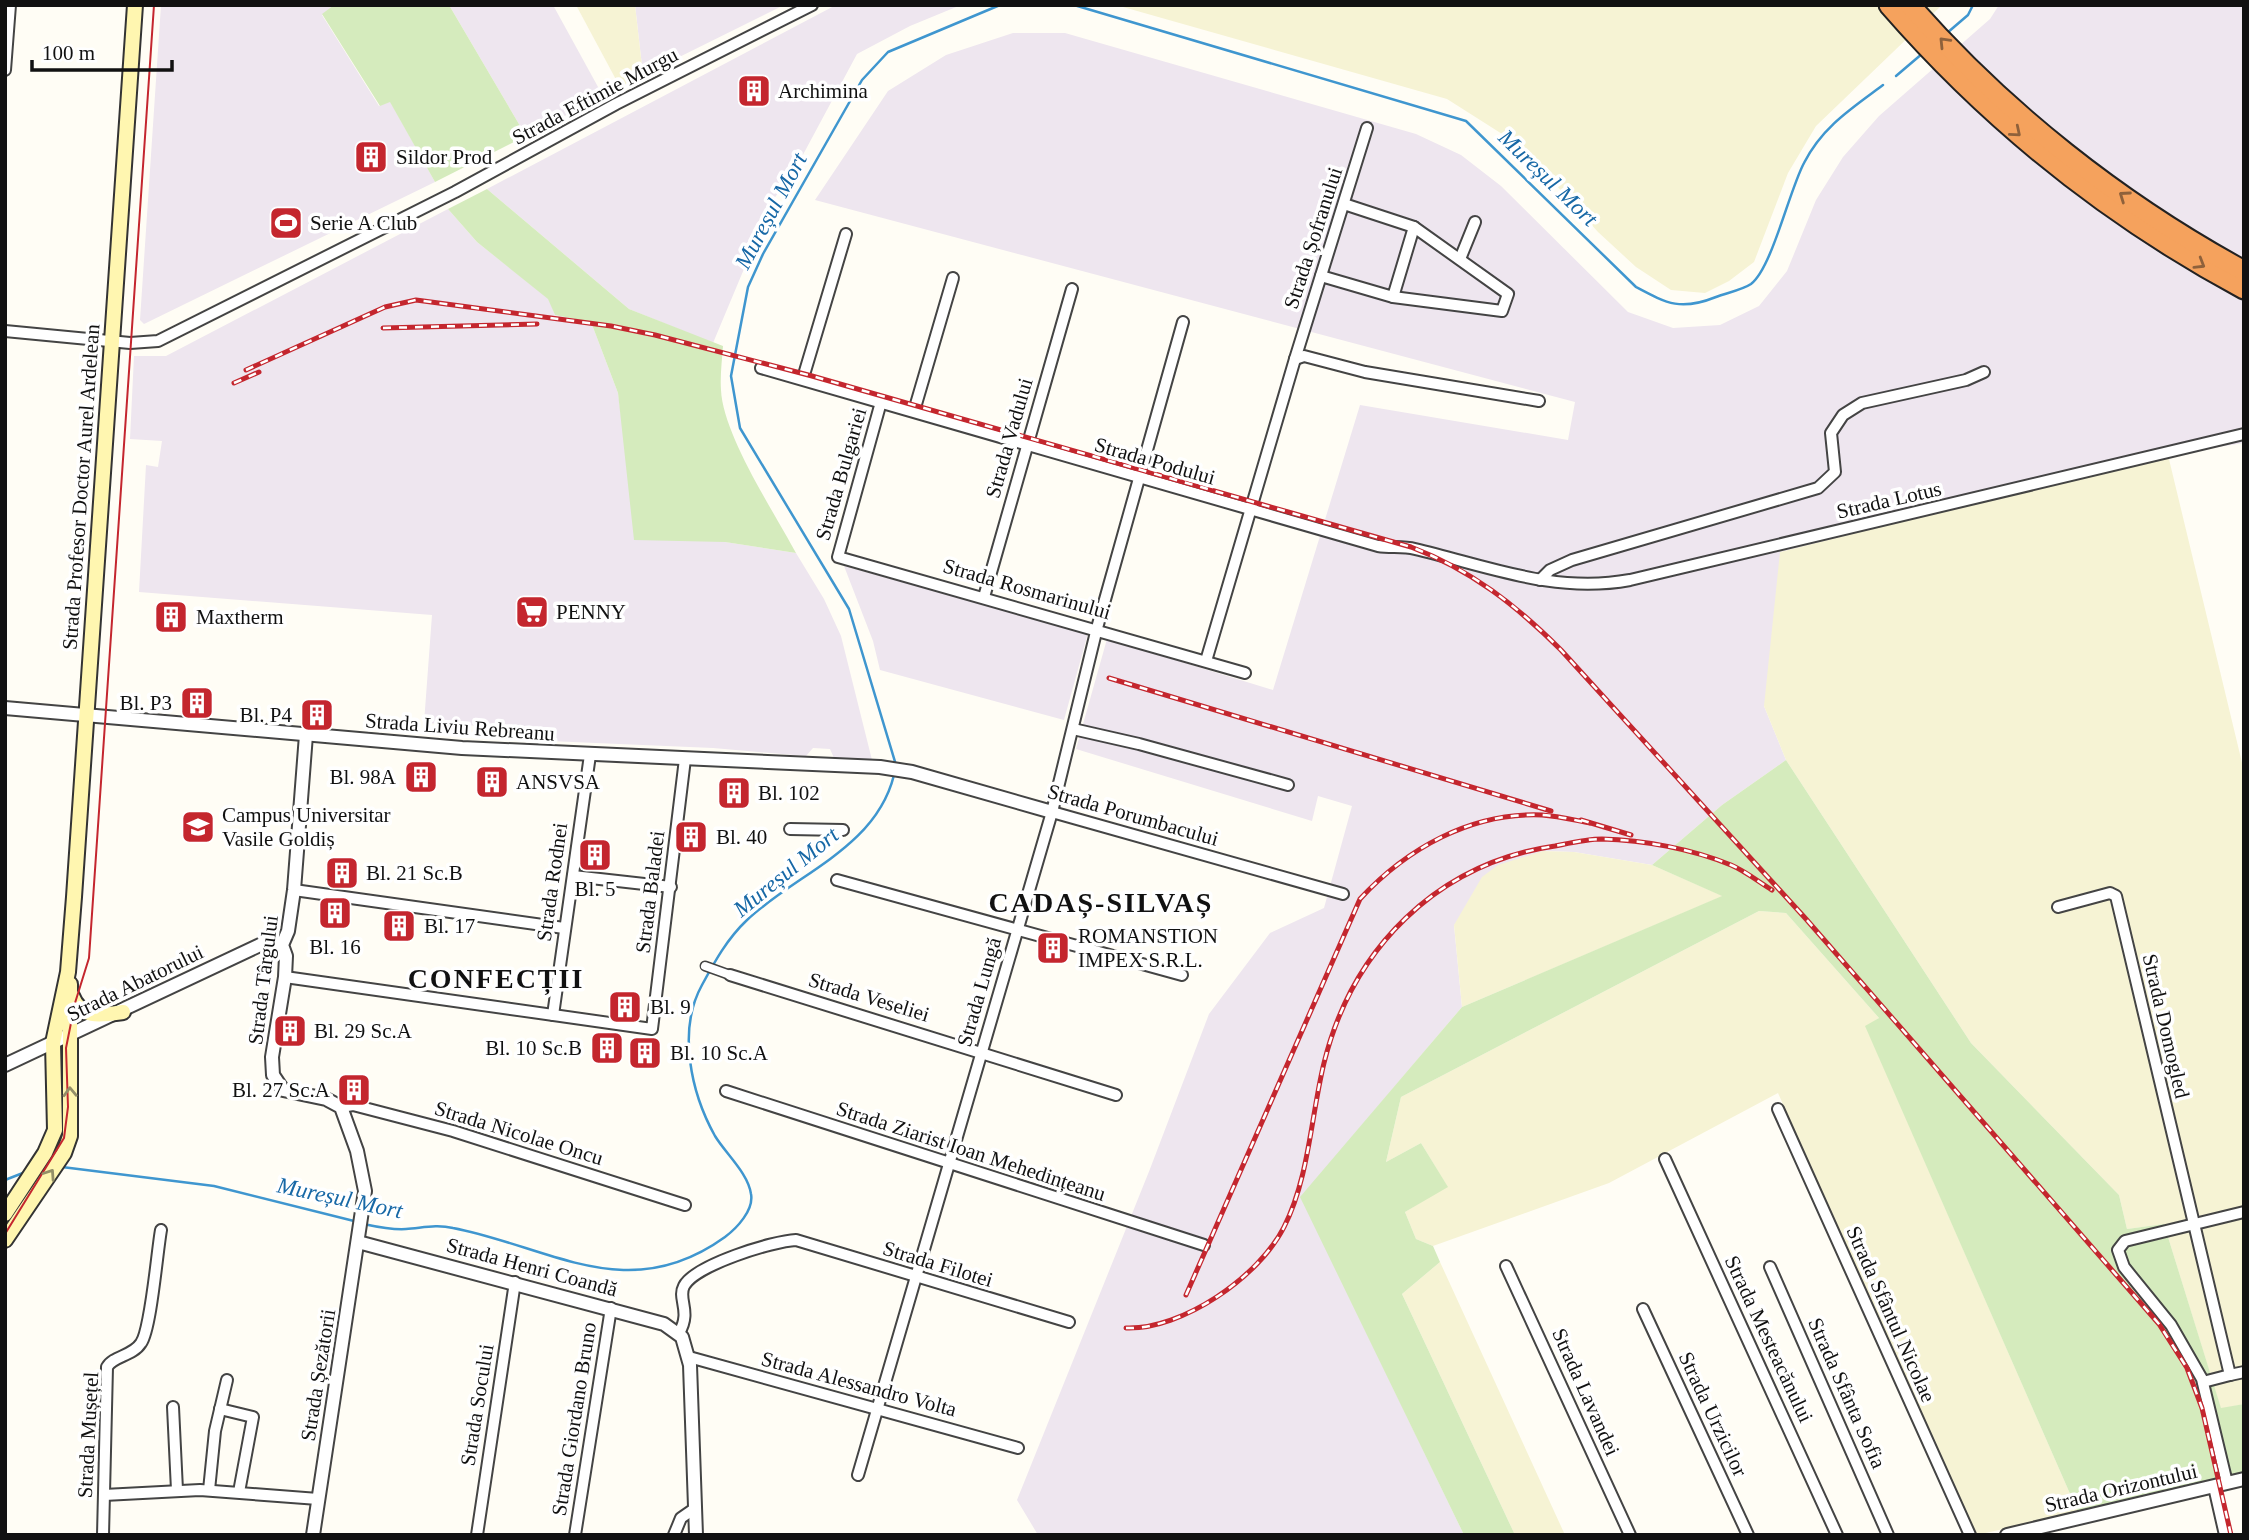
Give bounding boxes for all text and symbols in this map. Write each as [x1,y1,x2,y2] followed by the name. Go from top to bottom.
[32,28,172,72] scale bar
[1940,37,1953,50] one-way arrow
[42,41,95,65] text: 100 m
[508,42,682,150] street label: Strada Eftimie Murgu
[735,72,773,110] building icon: Archimina
[778,79,868,103] place label: Archimina
[1493,124,1603,232] water label: Mureșul Mort
[2008,124,2021,136] one-way arrow
[352,138,390,176] building icon: Sildor Prod
[396,145,493,169] place label: Sildor Prod
[730,148,812,274] water label: Mureșul Mort
[1279,164,1347,312] street label: Strada Șofranului
[2119,192,2132,204] one-way arrow
[267,204,305,242] sports icon: Serie A Club
[310,211,417,235] place label: Serie A Club
[2193,256,2206,269] one-way arrow
[58,323,104,651] street label: Strada Profesor Doctor Aurel Ardelean
[980,375,1038,501] street label: Strada Vadului
[811,405,871,543] street label: Strada Bulgariei
[1092,432,1218,490] street label: Strada Podului
[1834,476,1944,524] street label: Strada Lotus
[940,554,1114,624] street label: Strada Rosmarinului
[513,593,551,631] supermarket icon: PENNY
[152,598,190,636] building icon: Maxtherm
[556,600,626,624] place label: PENNY
[196,605,283,629] place label: Maxtherm
[178,684,216,722] building icon: Bl. P3
[119,691,172,715] place label: Bl. P3
[298,696,336,734] building icon: Bl. P4
[239,703,292,727] place label: Bl. P4
[364,708,556,746] street label: Strada Liviu Rebreanu
[402,758,440,796] building icon: Bl. 98A
[473,763,511,801] building icon: ANSVSA
[329,765,397,789] place label: Bl. 98A
[516,770,601,794] place label: ANSVSA
[715,774,753,812] building icon: Bl. 102
[1045,779,1221,851] street label: Strada Porumbacului
[758,781,820,805] place label: Bl. 102
[222,803,391,851] place label: Campus Universitar Vasile Goldiș
[179,808,217,846] school or university icon: Campus Universitar Vasile Goldiș
[672,818,710,856] building icon: Bl. 40
[532,821,572,943] street label: Strada Rodnei
[728,822,844,922] water label: Mureșul Mort
[716,825,767,849] place label: Bl. 40
[631,829,669,955] street label: Strada Baladei
[576,836,614,874] building icon: Bl. 5
[323,854,361,892] building icon: Bl. 21 Sc.B
[366,861,463,885] place label: Bl. 21 Sc.B
[575,877,615,901] place label: Bl. 5
[989,887,1213,919] district label: CADAȘ-SILVAȘ
[316,894,354,932] building icon: Bl. 16
[380,907,418,945] building icon: Bl. 17
[243,914,283,1046] street label: Strada Târgului
[424,914,475,938] place label: Bl. 17
[1078,924,1218,972] place label: ROMANSTION IMPEX S.R.L.
[1034,929,1072,967] building icon: ROMANSTION IMPEX S.R.L.
[952,934,1006,1049] street label: Strada Lungă
[309,935,361,959] place label: Bl. 16
[63,940,207,1026] street label: Strada Abatorului
[2138,951,2194,1101] street label: Strada Domogled
[408,963,584,996] district label: CONFECȚII
[806,967,932,1027] street label: Strada Veseliei
[606,988,644,1026] building icon: Bl. 9
[650,995,691,1019] place label: Bl. 9
[271,1012,309,1050] building icon: Bl. 29 Sc.A
[314,1019,413,1043] place label: Bl. 29 Sc.A
[588,1029,626,1067] building icon: Bl. 10 Sc.B
[626,1034,664,1072] building icon: Bl. 10 Sc.A
[485,1036,582,1060] place label: Bl. 10 Sc.B
[670,1041,769,1065] place label: Bl. 10 Sc.A
[335,1071,373,1109] building icon: Bl. 27 Sc.A
[232,1078,331,1102] place label: Bl. 27 Sc.A
[62,1087,78,1097] one-way arrow
[432,1096,607,1170] street label: Strada Nicolae Oncu
[833,1096,1109,1206] street label: Strada Ziarist Ioan Mehedințeanu
[41,1169,54,1182] one-way arrow
[274,1172,406,1224] water label: Mureșul Mort
[1841,1222,1941,1406] street label: Strada Sfântul Nicolae
[444,1233,621,1302] street label: Strada Henri Coandă
[880,1236,996,1292] street label: Strada Filotei
[1720,1252,1818,1426] street label: Strada Mesteacănului
[296,1307,340,1443] street label: Strada Șezătorii
[1803,1314,1891,1473] street label: Strada Sfânta Sofia
[547,1320,601,1518] street label: Strada Giordano Bruno
[1547,1325,1625,1460] street label: Strada Lavandei
[456,1342,499,1468] street label: Strada Socului
[759,1346,960,1422] street label: Strada Alessandro Volta
[1674,1348,1752,1480] street label: Strada Urzicilor
[73,1371,103,1499] street label: Strada Mușețel
[2042,1459,2200,1517] street label: Strada Orizontului

